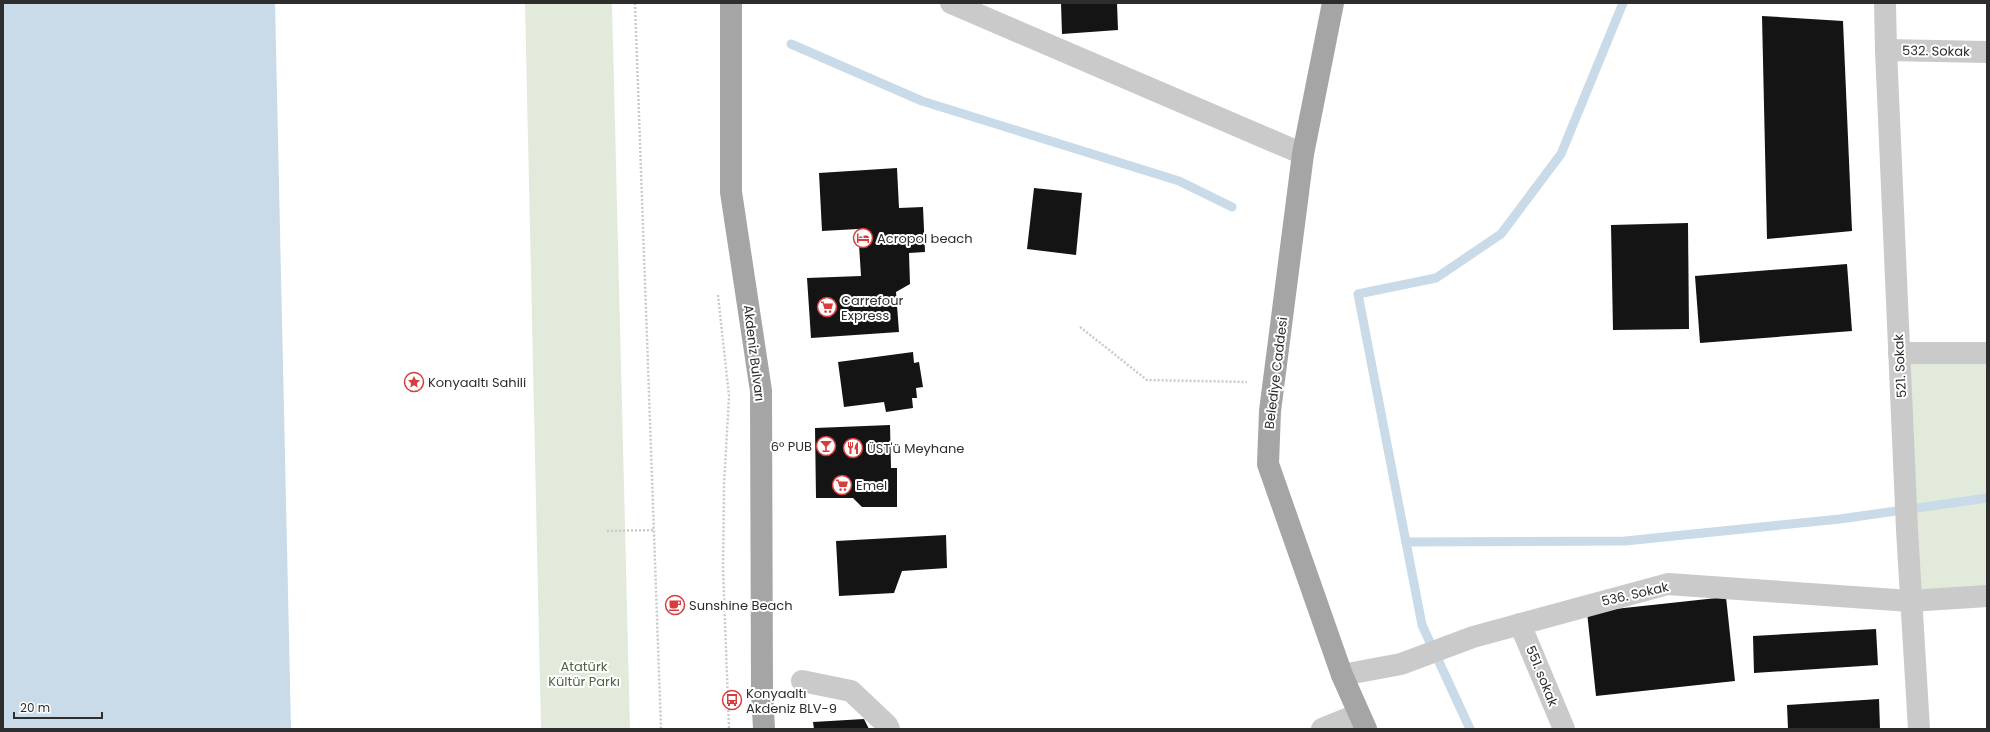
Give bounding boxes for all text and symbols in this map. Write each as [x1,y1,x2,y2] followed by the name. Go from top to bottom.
[1902,41,1970,61] street label: 532. Sokak
[852,227,874,249] hotel icon: Acropol beach
[877,229,972,248] place label: Acropol beach
[841,291,903,325] place label: Carrefour Express
[816,296,838,318] supermarket icon: Carrefour Express
[739,304,769,402] street label: Akdeniz Bulvarı
[1260,316,1292,430] street label: Belediye Caddesi
[1889,333,1911,399] street label: 521. Sokak
[403,371,425,393] place icon: Konyaaltı Sahili
[428,373,526,392] place label: Konyaaltı Sahili
[815,435,837,457] bar icon: 6° PUB
[771,437,812,456] place label: 6° PUB
[842,437,864,459] restaurant icon: ÜST'ü Meyhane
[867,439,964,458] place label: ÜST'ü Meyhane
[831,474,853,496] supermarket icon: Emel
[856,476,887,495] place label: Emel
[1600,577,1671,611] street label: 536. Sokak
[664,594,686,616] cafe icon: Sunshine Beach
[689,596,792,615] place label: Sunshine Beach
[1521,643,1563,709] street label: 551. sokak
[548,657,620,691] park label: Atatürk Kültür Parkı
[746,684,837,718] place label: Konyaaltı Akdeniz BLV-9
[721,689,743,711] bus stop icon: Konyaaltı Akdeniz BLV-9
[14,694,102,720] scale bar
[20,699,50,716] text: 20 m

